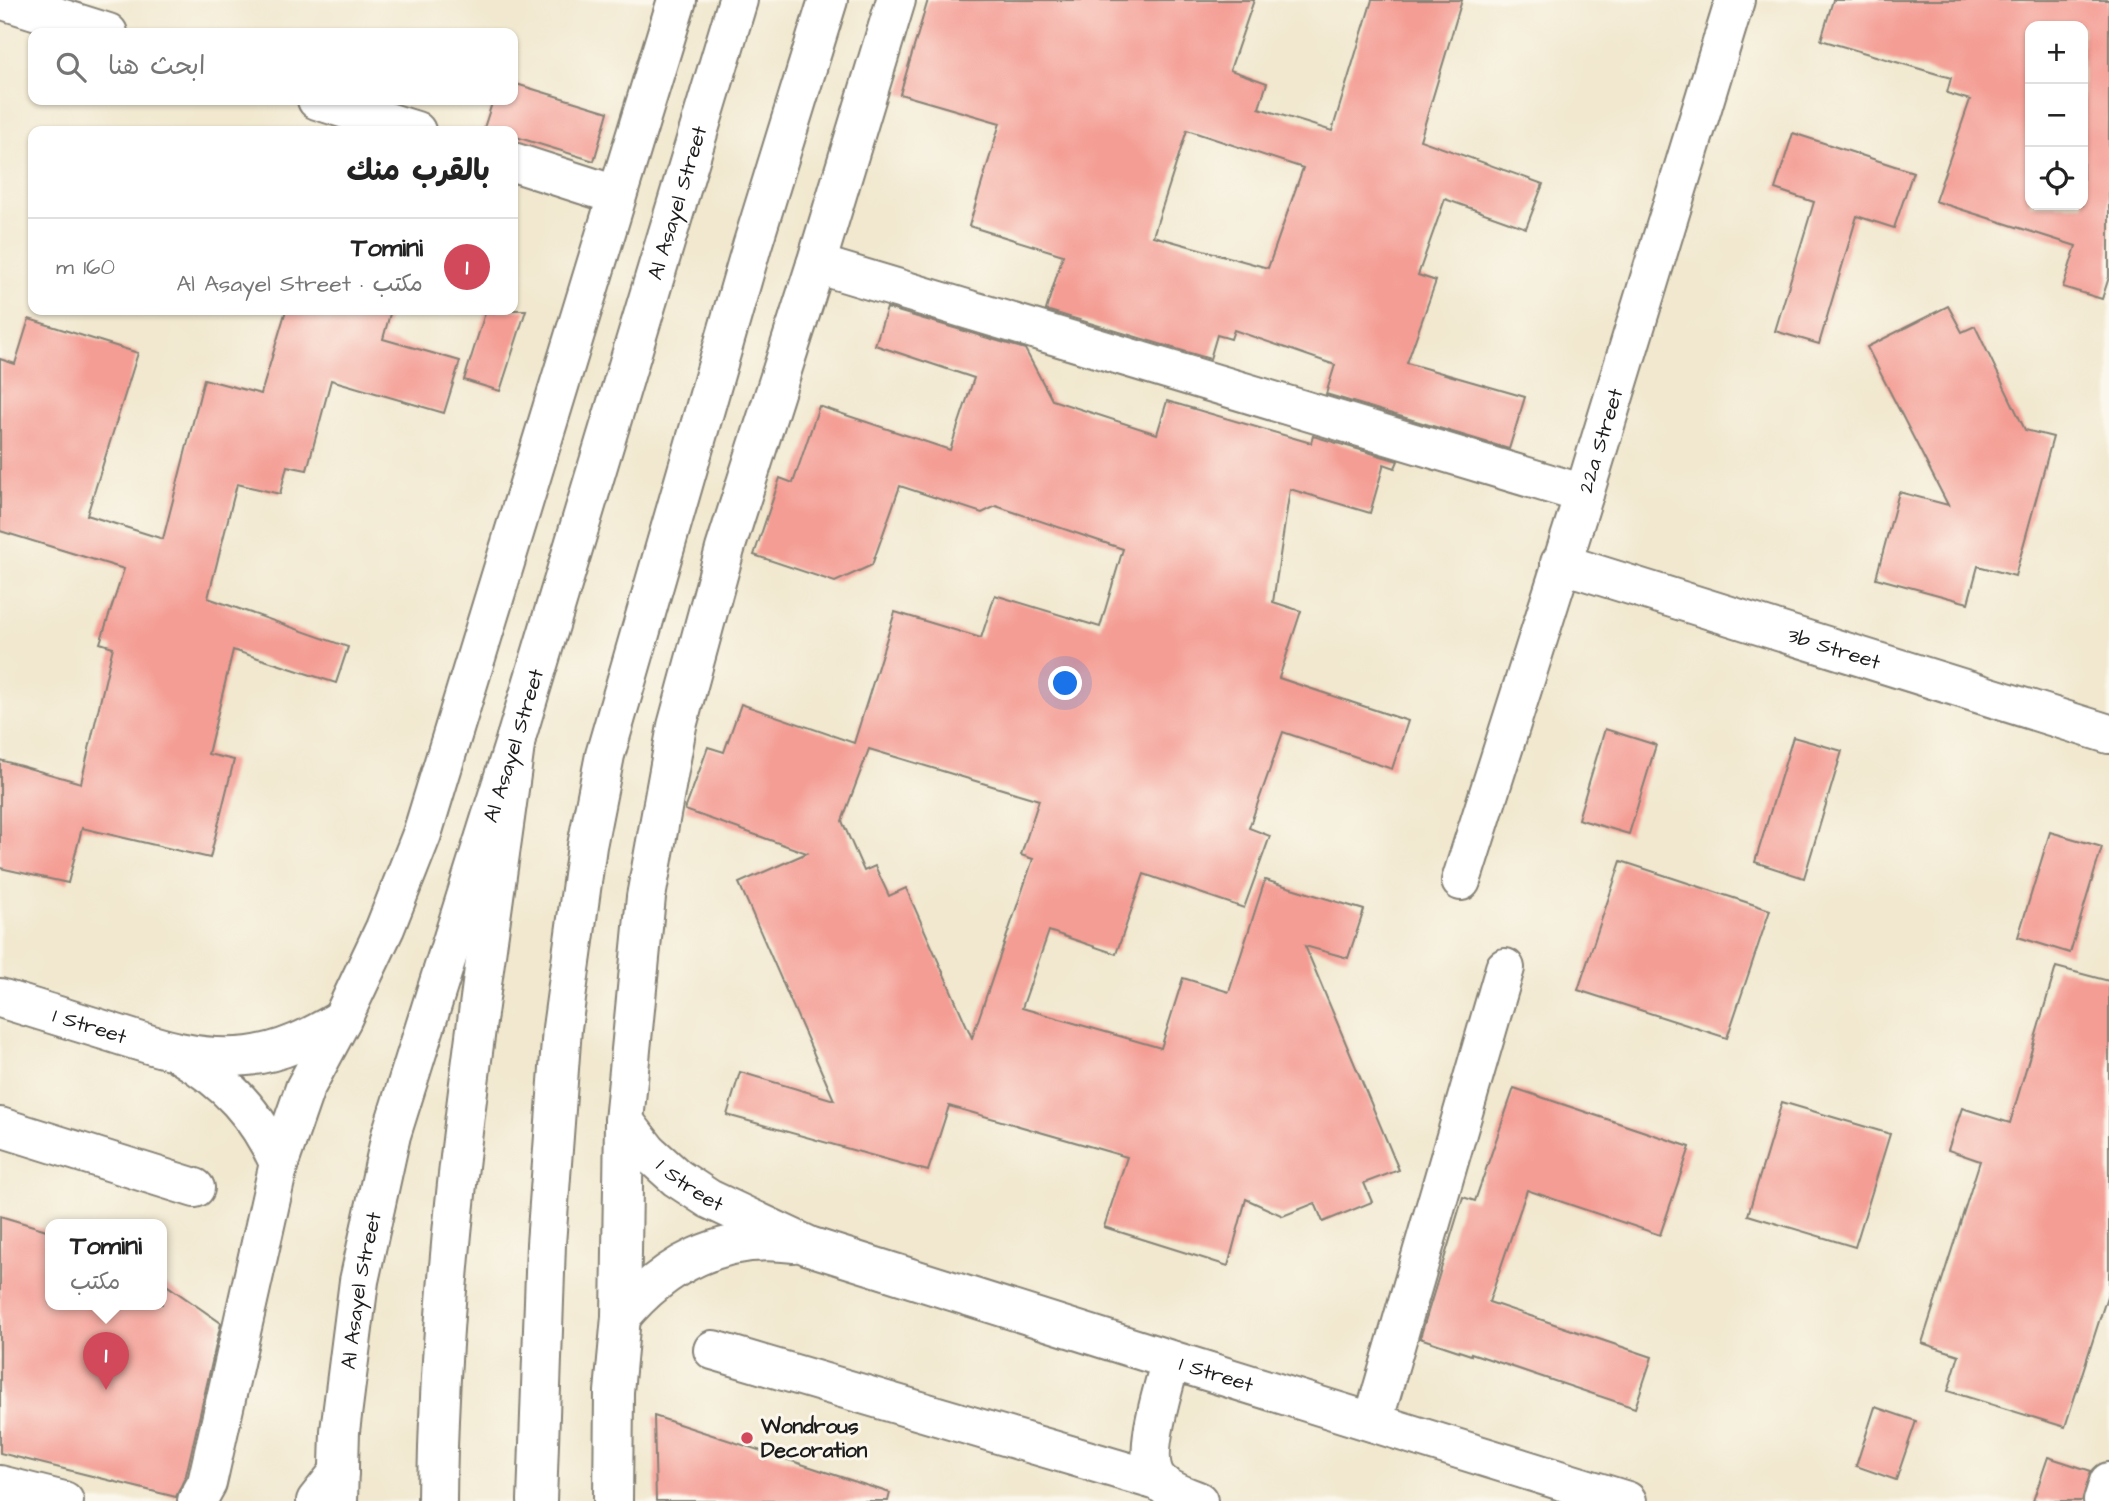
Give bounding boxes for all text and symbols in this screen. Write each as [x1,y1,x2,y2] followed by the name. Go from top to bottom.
[2025,21,2088,210] map controls
[2025,21,2088,84] button: +
[28,28,518,105] search box
[52,48,90,86] icon: search
[108,48,205,84] text: ابحث هنا
[2025,84,2088,147] button: −
[640,122,714,283] street label: Al Asayel Street
[2025,147,2088,210] button: locate
[346,150,490,192] text: بالقرب منك
[351,230,423,266] text: Tomini
[56,251,115,283] text: 160 m
[466,251,468,283] text: 1
[177,268,423,300] text: مكتب · Al Asayel Street
[1571,384,1630,496] street label: 22a Street
[1784,620,1885,677] street label: 3b Street
[476,665,551,826] street label: Al Asayel Street
[1048,666,1082,700] your location
[49,1001,131,1051] street label: 1 Street
[650,1152,729,1219] street label: 1 Street
[333,1209,388,1371] street label: Al Asayel Street
[45,1219,167,1310] popup
[70,1228,142,1264] text: Tomini
[70,1266,120,1298] text: مكتب
[83,1332,129,1390] pin: 1
[1176,1349,1257,1399] street label: 1 Street
[760,1412,868,1465] place label: Wondrous Decoration
[739,1430,755,1446] marker: Wondrous Decoration

